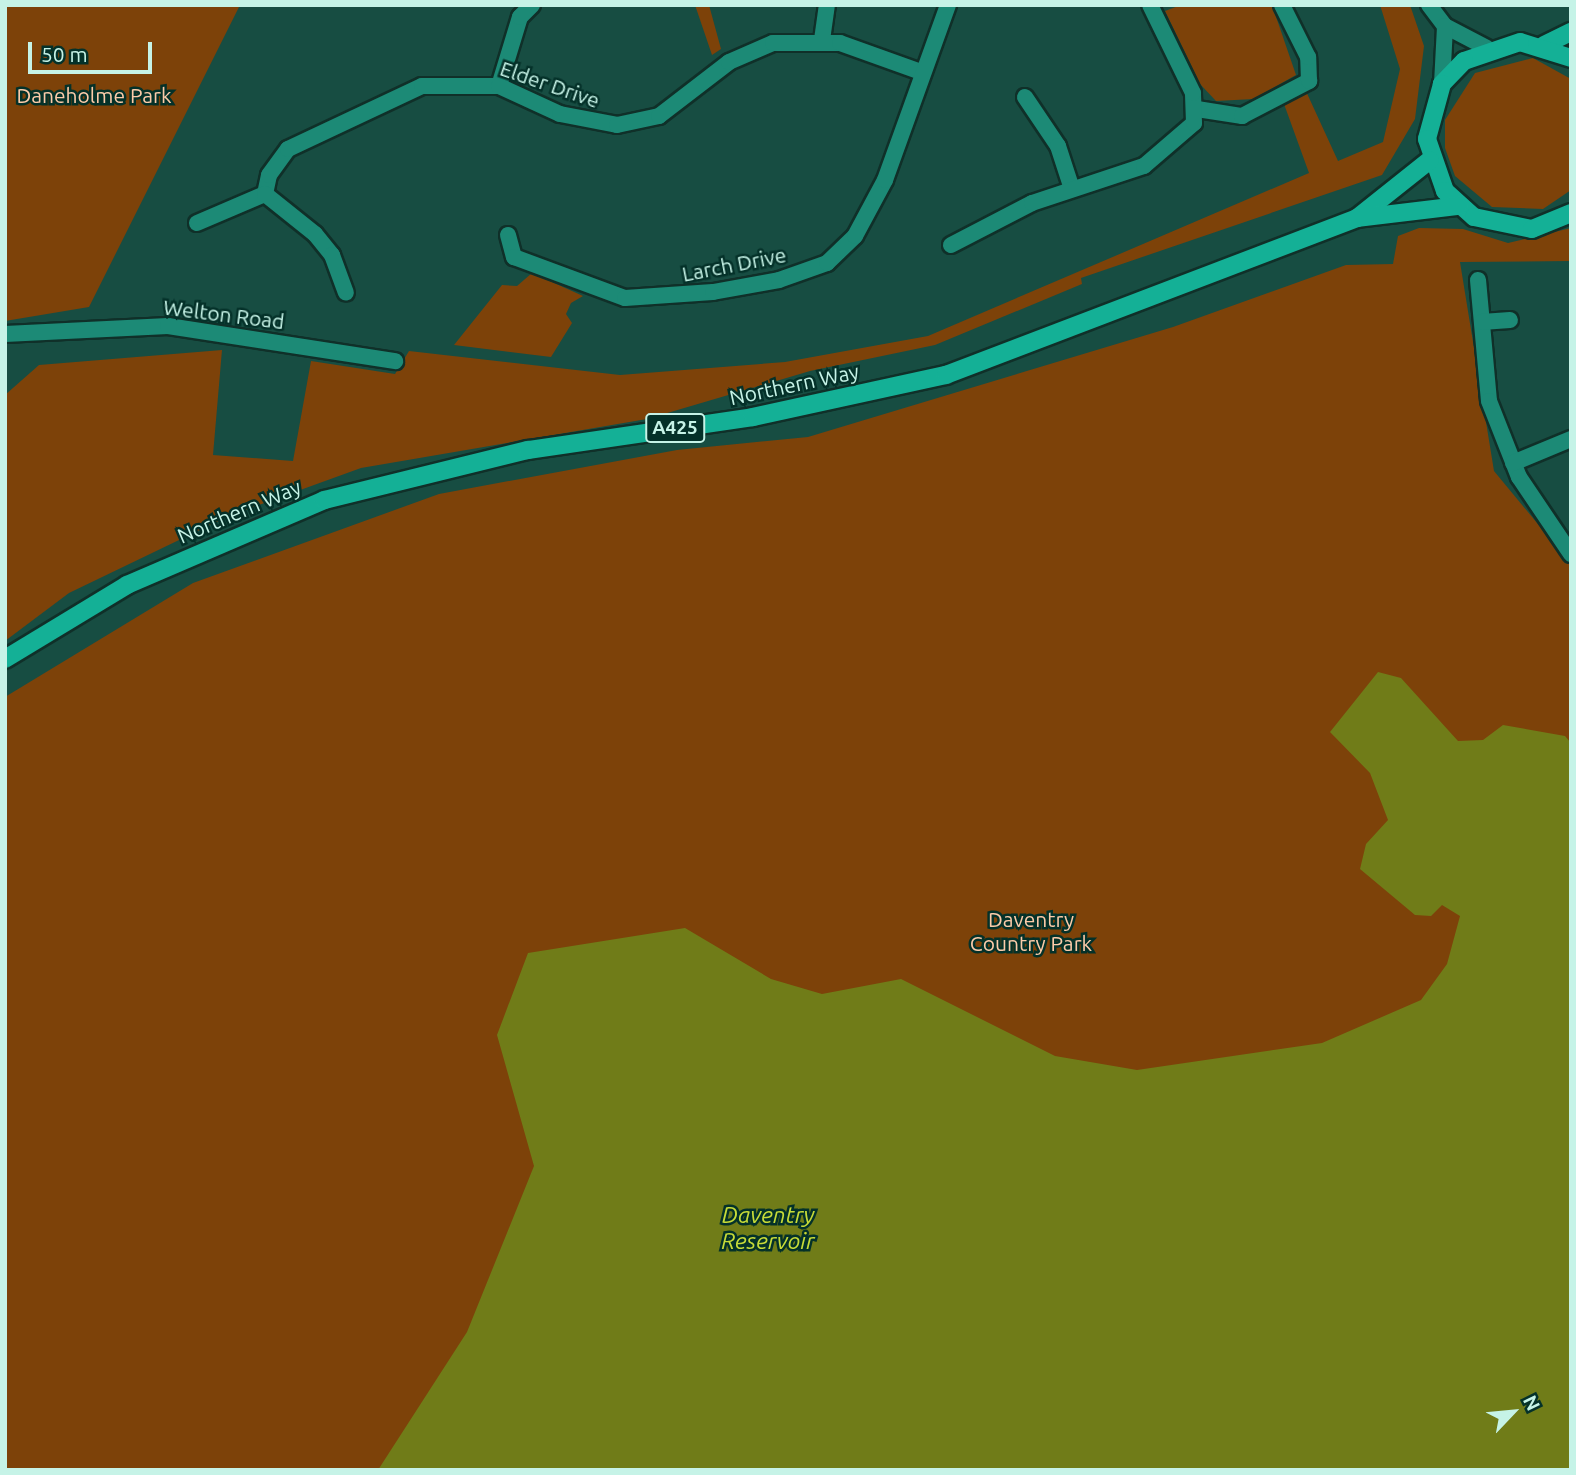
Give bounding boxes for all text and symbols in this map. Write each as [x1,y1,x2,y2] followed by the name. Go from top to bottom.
[32,28,156,72] scale bar
[41,42,88,66] text: 50 m
[497,55,603,113] street label: Elder Drive
[16,82,172,108] park label: Daneholme Park
[680,242,788,286] street label: Larch Drive
[162,294,286,334] street label: Welton Road
[727,358,861,410] street label: Northern Way
[644,412,706,444] road number: A425
[173,474,305,548] street label: Northern Way
[970,906,1092,956] park label: Daventry Country Park
[721,1201,815,1255] water label: Daventry Reservoir
[1478,1377,1548,1447] north arrow
[1519,1392,1545,1414] text: N

